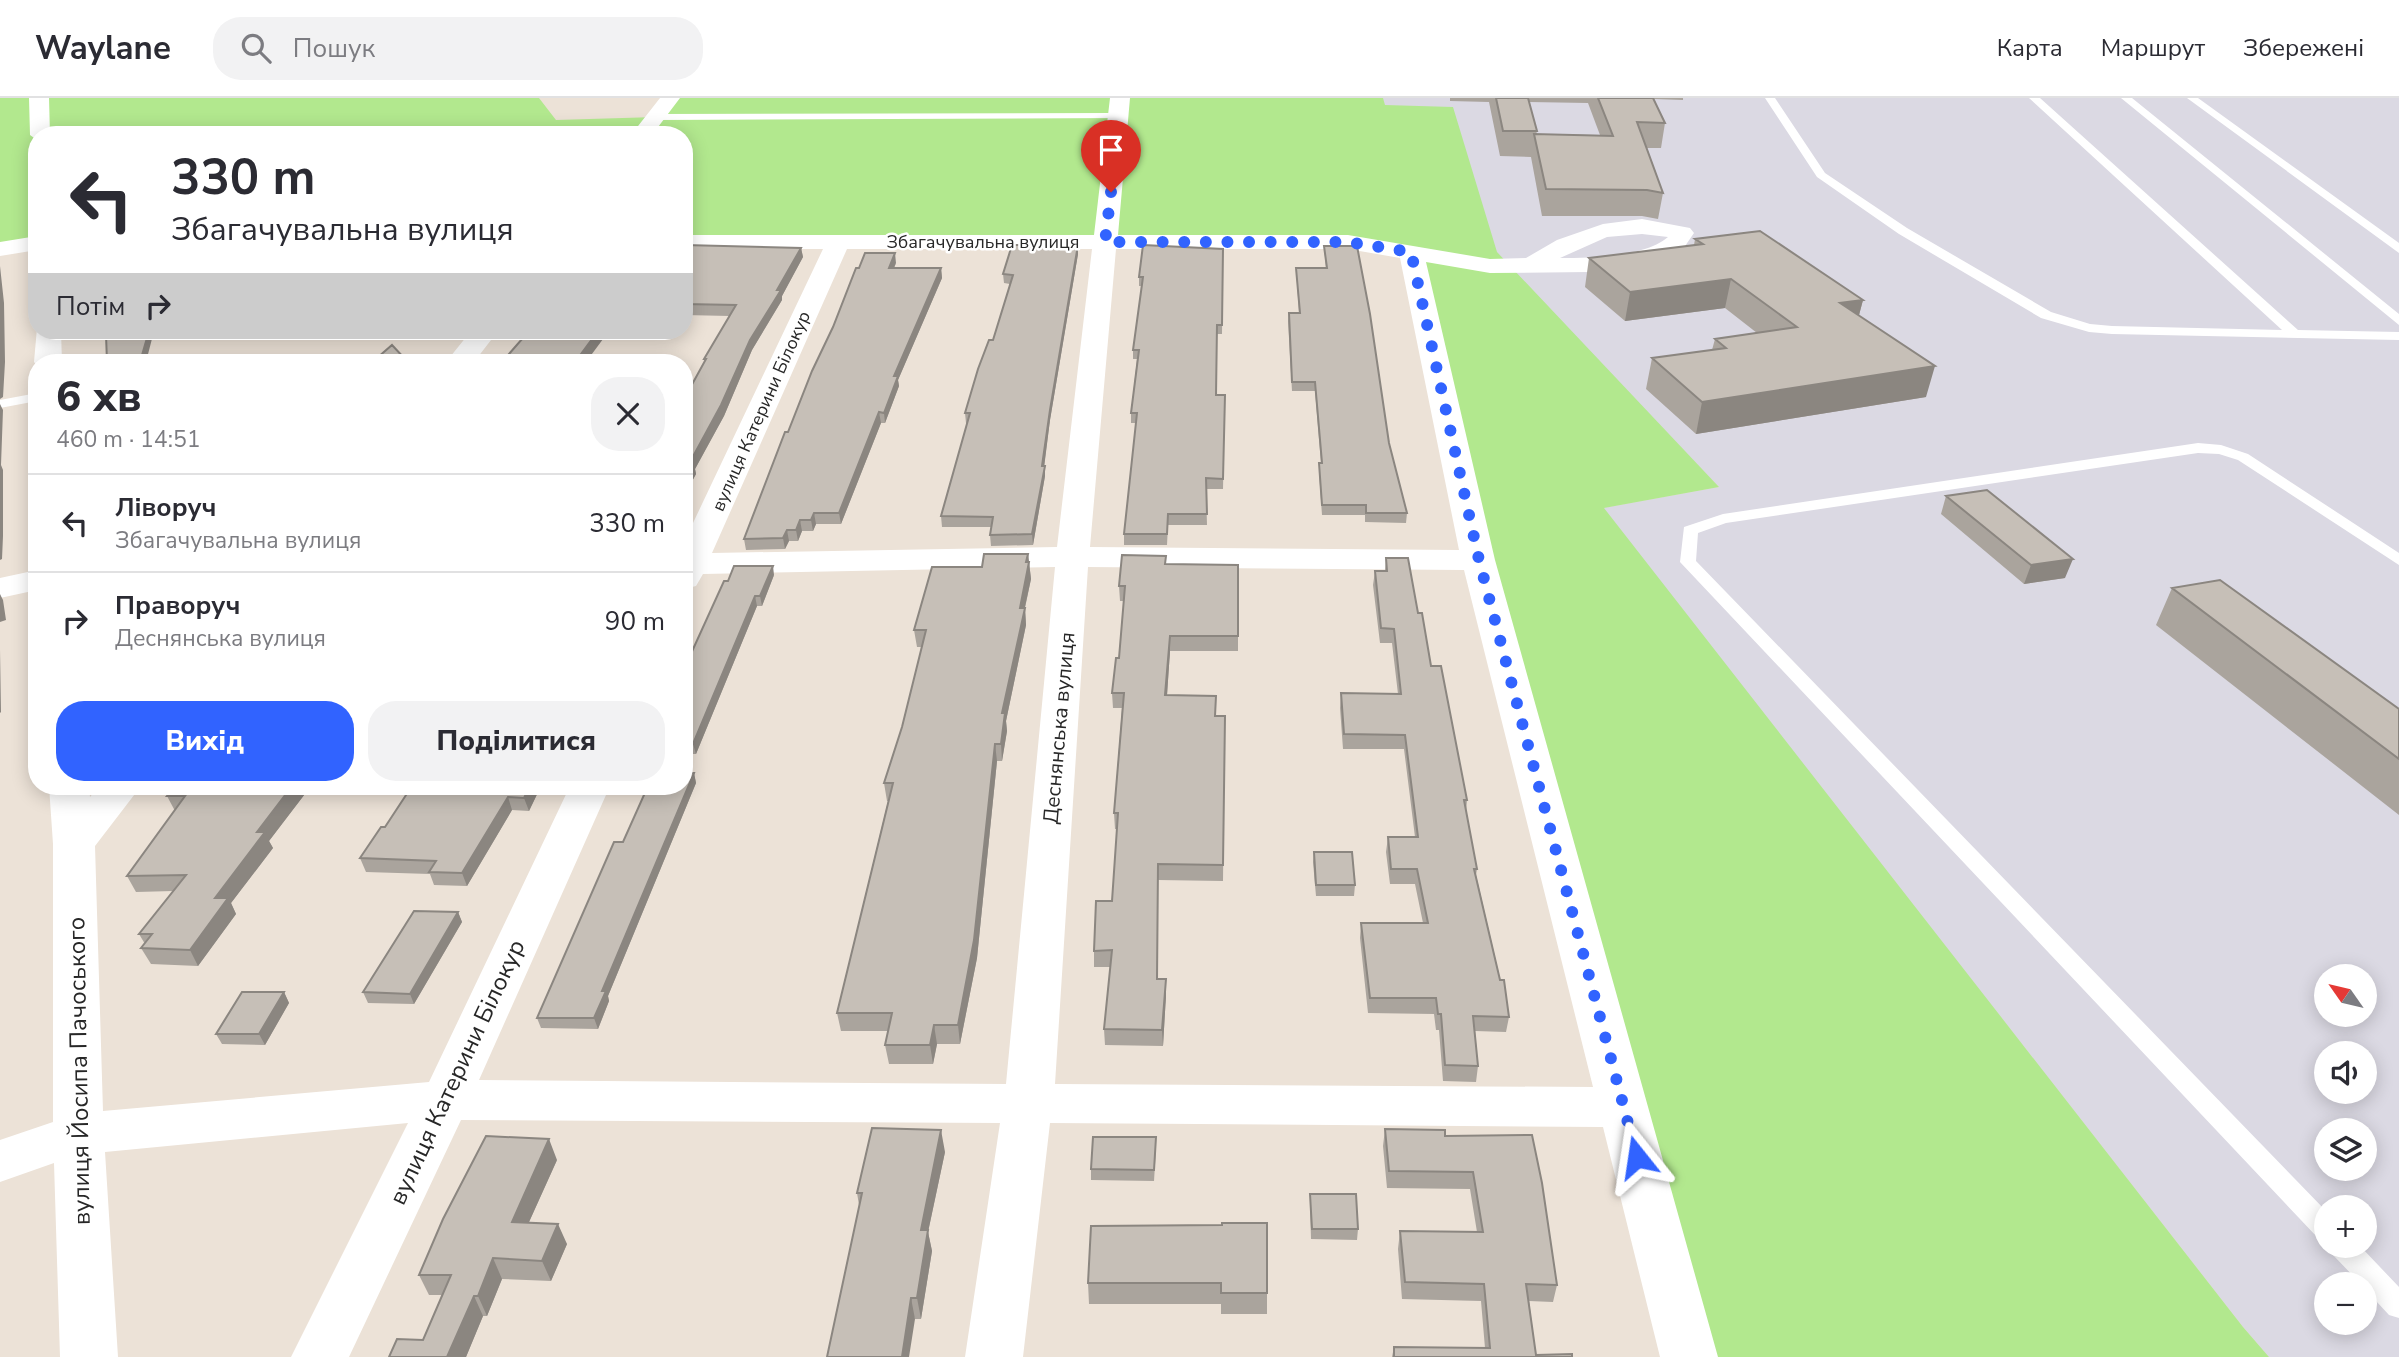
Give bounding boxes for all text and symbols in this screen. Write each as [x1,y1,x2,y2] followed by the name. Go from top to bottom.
[213,17,703,80] search box
[35,26,171,71] text: Waylane
[237,29,275,67] icon: search
[293,31,375,66] text: Пошук
[1997,32,2063,64] text: Карта
[2101,32,2205,64] text: Маршрут
[2243,32,2364,64] text: Збережені
[1081,120,1141,192] pin
[1092,131,1130,169] icon: arrive
[171,144,315,211] text: 330 m
[56,154,147,245] icon: left
[171,208,514,251] text: Збагачувальна вулиця
[887,230,1079,254] street label: Збагачувальна вулиця
[139,287,177,325] icon: right
[56,289,125,324] text: Потім
[706,307,816,515] street label: вулиця Катерини Білокур
[56,369,141,426] text: 6 хв
[591,377,665,451] button: close
[56,424,201,455] text: 460 m · 14:51
[115,490,216,525] text: Ліворуч
[56,504,94,542] icon: left
[589,506,665,541] text: 330 m
[115,525,361,556] text: Збагачувальна вулиця
[115,588,240,623] text: Праворуч
[56,602,94,640] icon: right
[605,604,665,639] text: 90 m
[115,623,326,654] text: Деснянська вулиця
[1037,631,1081,825] street label: Деснянська вулиця
[56,701,354,781] button: Вихід
[368,701,665,781] button: Поділитися
[60,917,98,1225] street label: вулиця Йосипа Пачоського
[381,934,533,1210] street label: вулиця Катерини Білокур
[2314,964,2376,1027] north arrow
[2314,964,2377,1335] map controls
[2314,1041,2377,1104] button: sound
[2314,1118,2377,1181] button: layers
[1600,1120,1674,1194] position arrow
[2314,1195,2377,1258] button: +
[2314,1272,2377,1335] button: −

